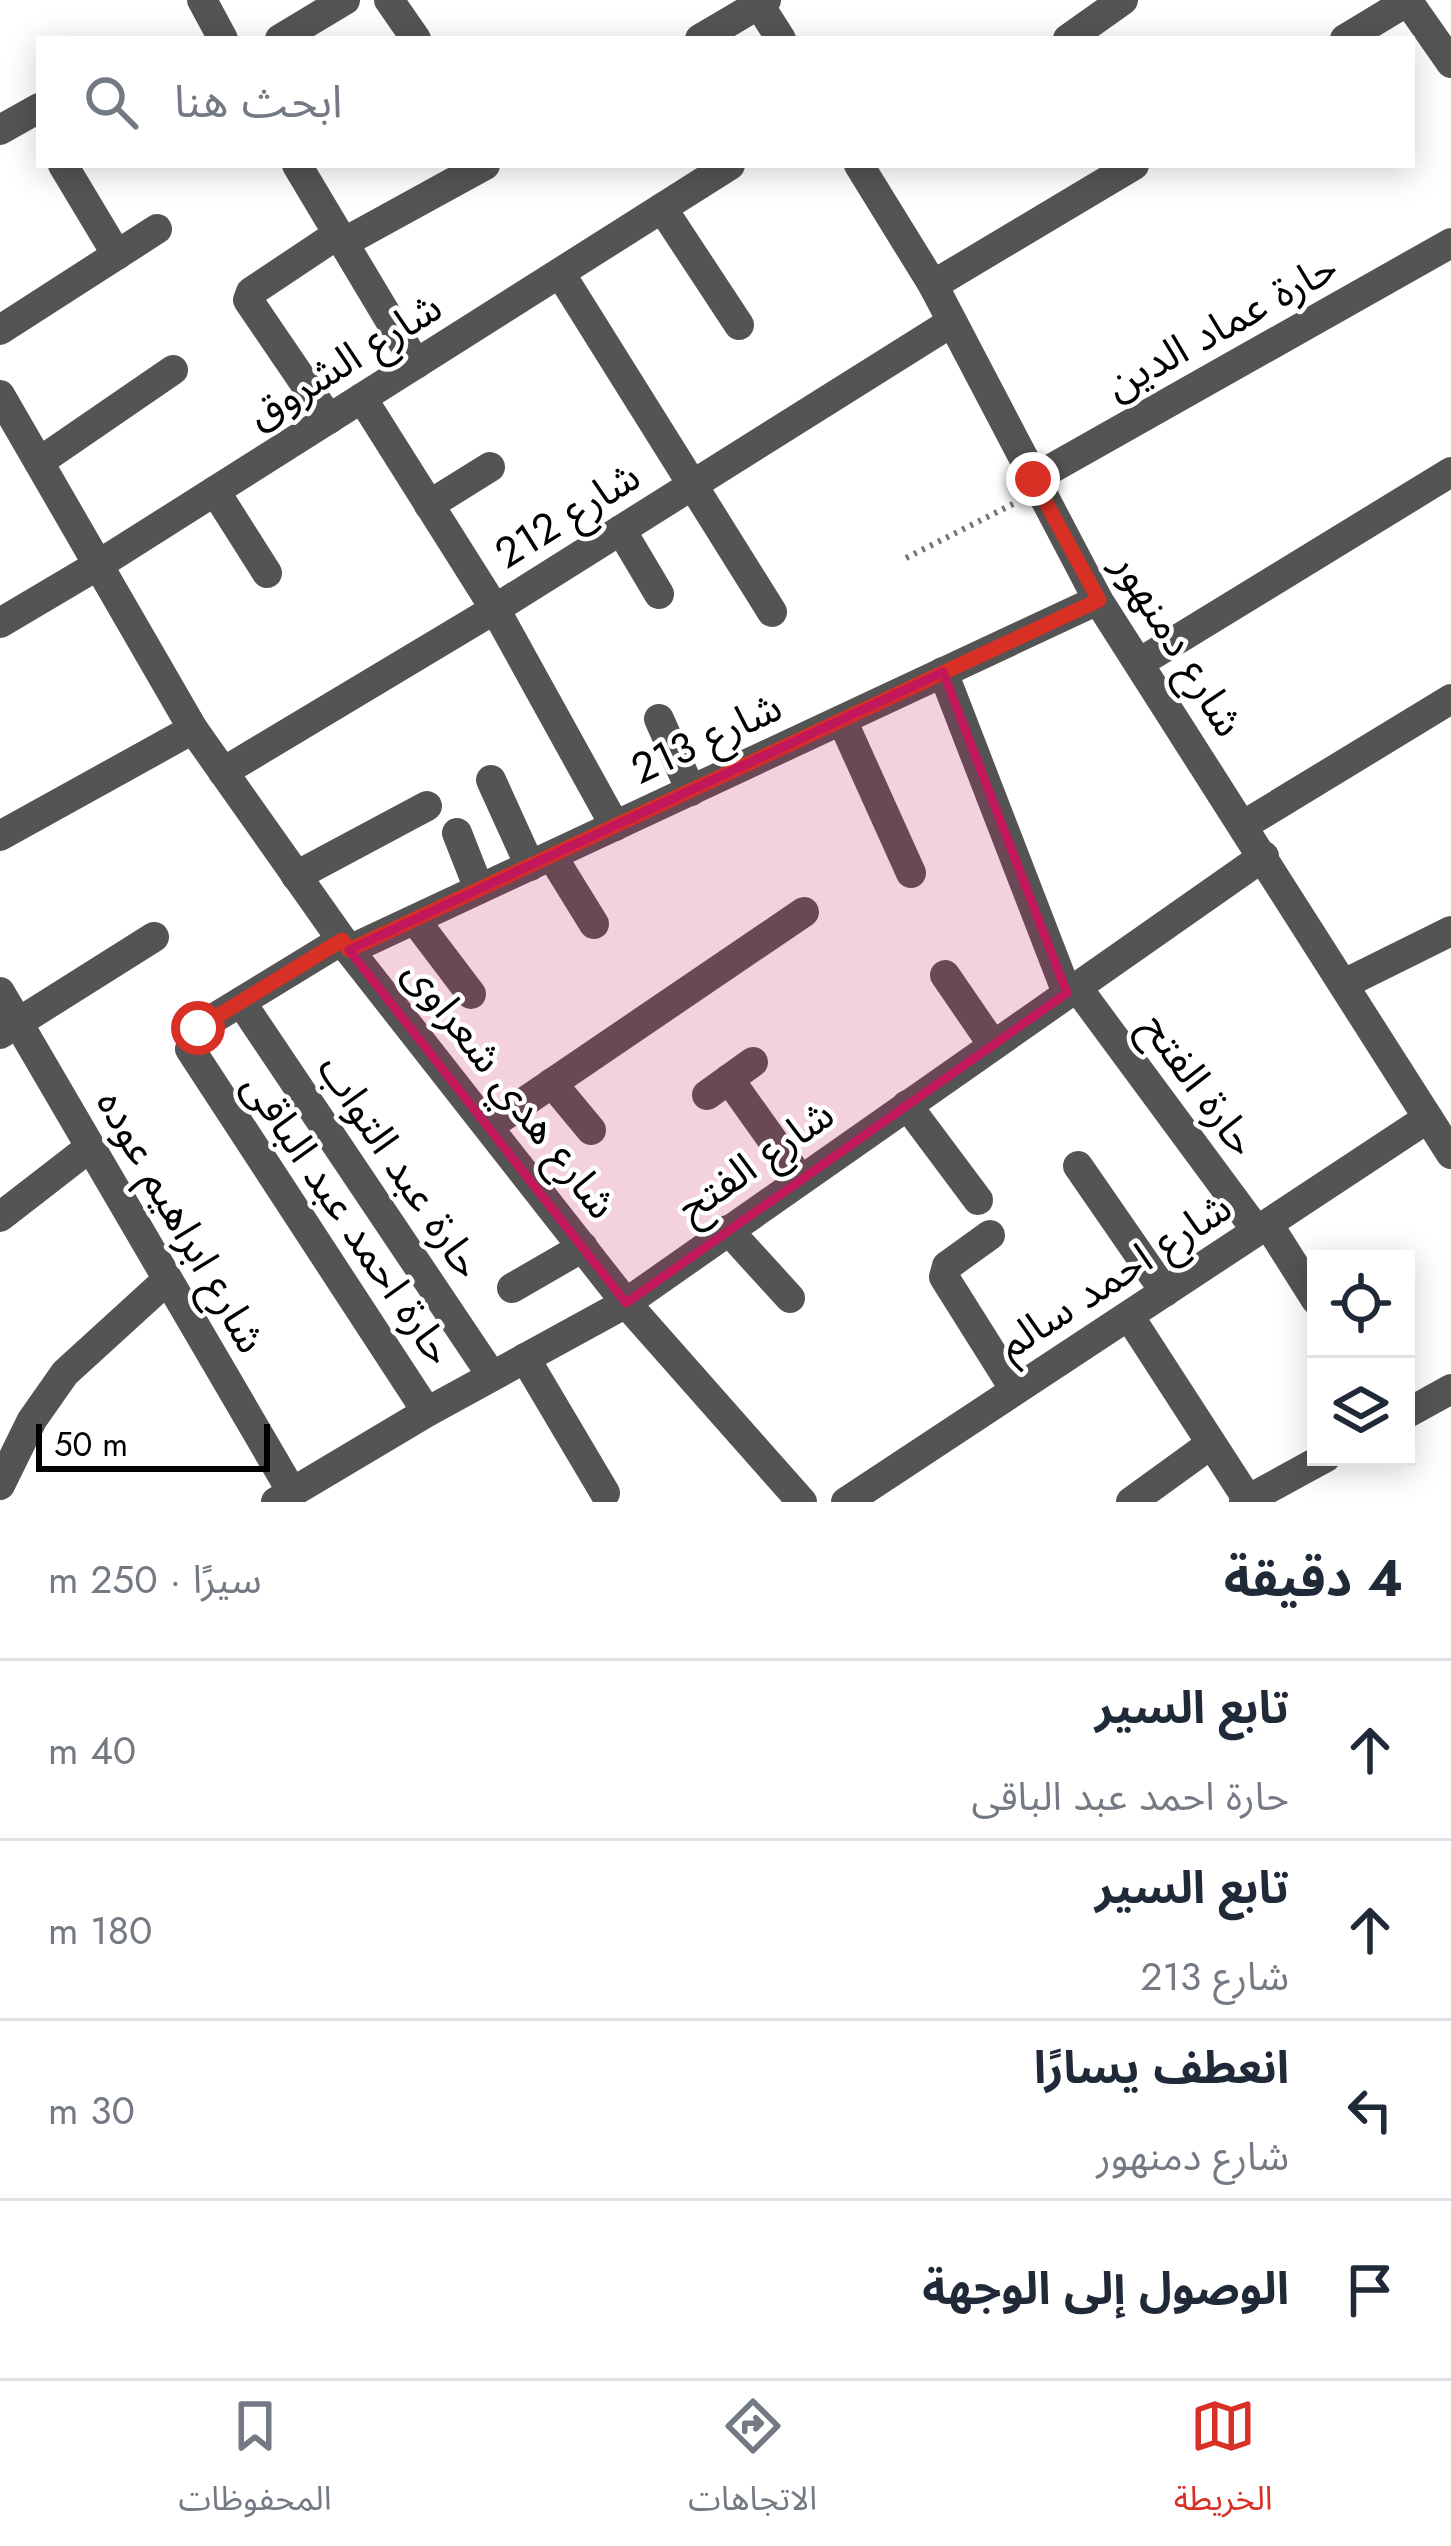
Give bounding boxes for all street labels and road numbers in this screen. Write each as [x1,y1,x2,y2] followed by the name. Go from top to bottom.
[1094,236,1348,414] street label: حارة عماد الدين
[235,277,454,445] street label: شارع الشروق
[483,446,652,584] street label: شارع 212
[1096,538,1259,749] street label: شارع دمنهور
[621,676,792,800] street label: شارع 213
[388,945,632,1233] street label: شارع هدي شعراوى
[1126,1000,1273,1170] street label: حارة الفتح
[303,1042,498,1291] street label: حارة عبد التواب
[228,1059,469,1377] street label: حارة احمد عبد الباقى
[80,1078,282,1365] street label: شارع ابراهيم عوده
[664,1084,847,1238] street label: شارع الفتح
[985,1177,1244,1375] street label: شارع احمد سالم

